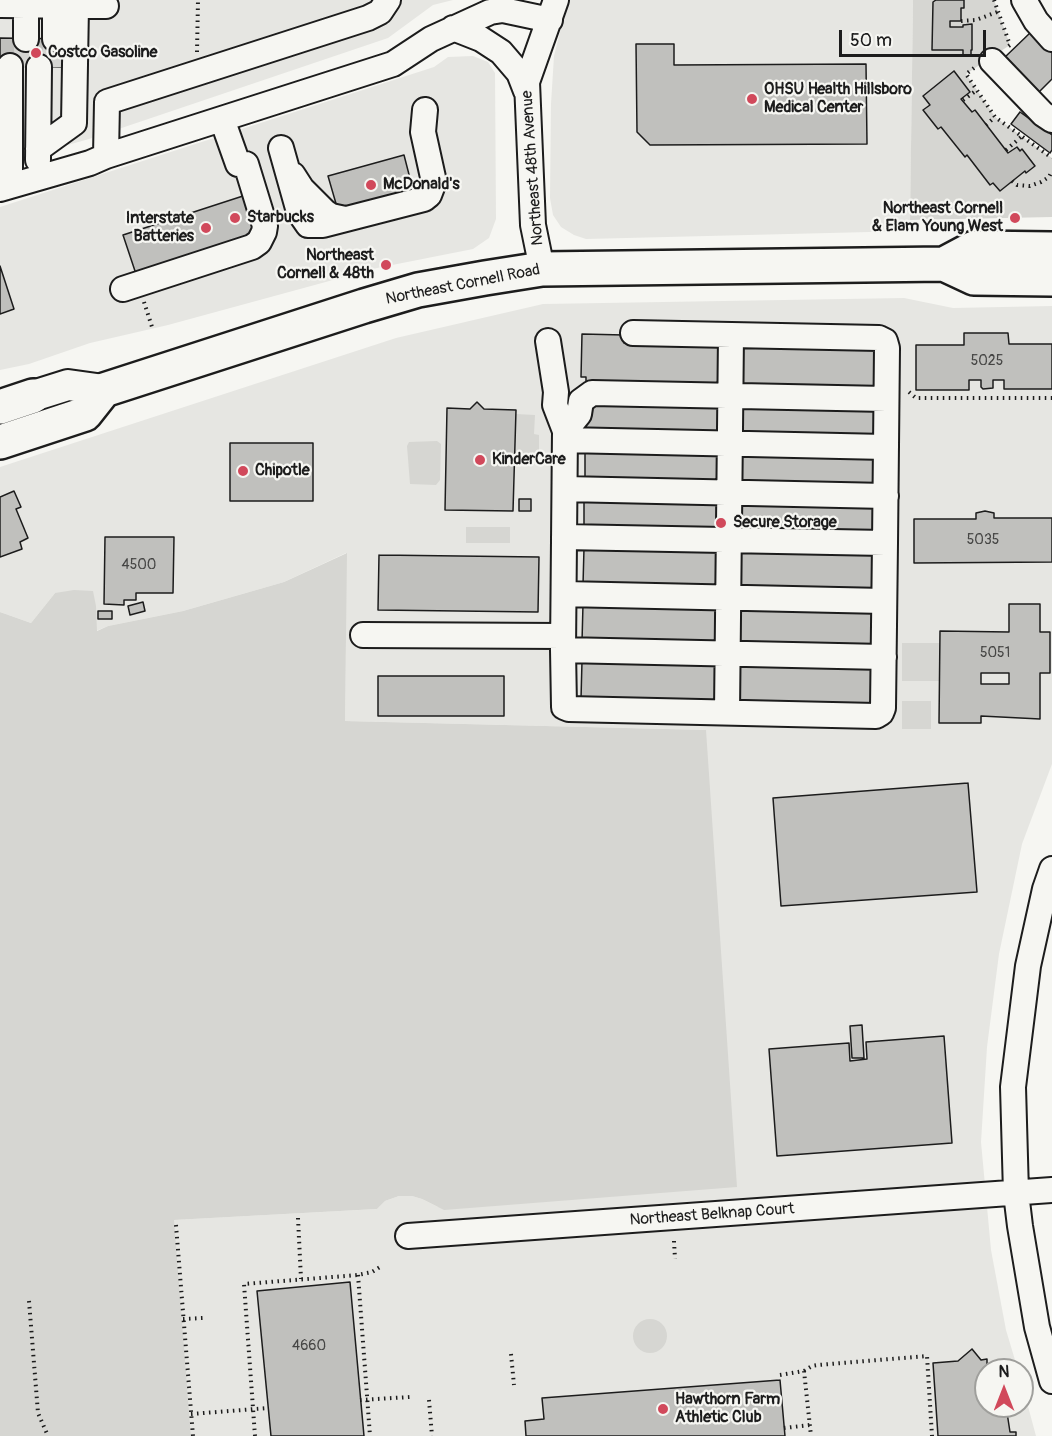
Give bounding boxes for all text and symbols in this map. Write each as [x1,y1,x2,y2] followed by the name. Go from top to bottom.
[842,18,989,56] scale bar
[850,29,892,52] text: 50 m
[48,43,157,63] place label: Costco Gasoline
[29,46,43,60] marker: Costco Gasoline
[764,80,912,118] place label: OHSU Health Hillsboro Medical Center
[518,90,548,246] street label: Northeast 48th Avenue
[745,92,759,106] marker: OHSU Health Hillsboro Medical Center
[383,175,460,195] place label: McDonald's
[364,178,378,192] marker: McDonald's
[872,199,1003,237] place label: Northeast Cornell & Elam Young West
[247,208,314,228] place label: Starbucks
[126,209,194,247] place label: Interstate Batteries
[228,211,242,225] marker: Starbucks
[1008,211,1022,225] marker: Northeast Cornell & Elam Young West
[199,221,213,235] marker: Interstate Batteries
[277,246,374,284] place label: Northeast Cornell & 48th
[379,258,393,272] marker: Northeast Cornell & 48th
[384,261,542,309] street label: Northeast Cornell Road
[971,353,1003,369] house number: 5025
[492,450,566,470] place label: KinderCare
[473,453,487,467] marker: KinderCare
[255,461,310,481] place label: Chipotle
[236,464,250,478] marker: Chipotle
[733,513,837,533] place label: Secure Storage
[714,516,728,530] marker: Secure Storage
[967,532,999,548] house number: 5035
[122,557,156,573] house number: 4500
[980,645,1010,661] house number: 5051
[629,1200,795,1230] street label: Northeast Belknap Court
[292,1338,326,1354] house number: 4660
[974,1358,1034,1418] north arrow
[999,1362,1009,1382] text: N
[675,1390,780,1428] place label: Hawthorn Farm Athletic Club
[656,1402,670,1416] marker: Hawthorn Farm Athletic Club

